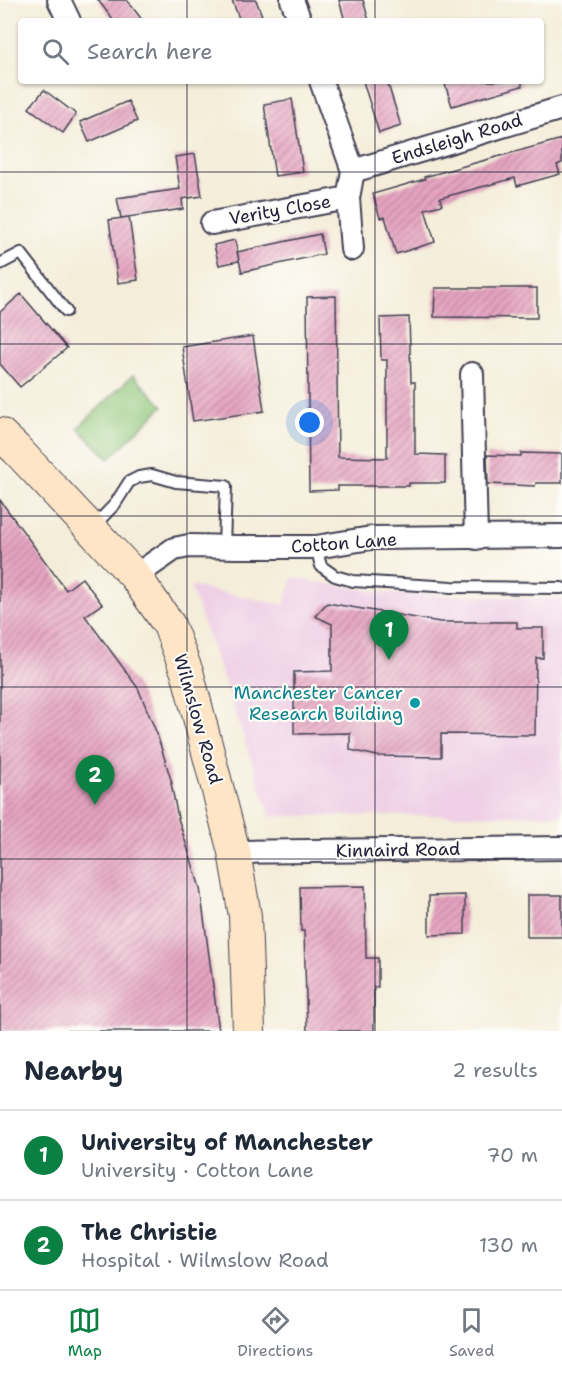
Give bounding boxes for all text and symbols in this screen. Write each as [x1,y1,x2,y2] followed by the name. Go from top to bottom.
[18,18,544,84] search box
[39,35,72,68] icon: search
[87,37,213,66] text: Search here
[389,108,525,170] street label: Endsleigh Road
[227,189,333,231] street label: Verity Close
[295,408,324,437] your location
[290,527,398,559] street label: Cotton Lane
[370,610,408,660] pin: 1
[168,651,228,787] street label: Wilmslow Road
[234,681,403,726] place label: Manchester Cancer Research Building
[408,696,422,710] marker: Manchester Cancer Research Building
[76,756,115,805] pin: 2
[335,837,461,863] street label: Kinnaird Road
[24,1053,123,1088] text: Nearby
[452,1057,538,1083] text: 2 results
[81,1128,373,1157] text: University of Manchester
[39,1142,48,1168] text: 1
[486,1142,538,1168] text: 70 m
[81,1157,314,1183] text: University · Cotton Lane
[81,1218,218,1247] text: The Christie
[37,1232,51,1258] text: 2
[479,1232,538,1258] text: 130 m
[81,1247,329,1273] text: Hospital · Wilmslow Road
[68,1304,102,1361] tab: Map
[237,1304,314,1361] tab: Directions
[449,1304,494,1361] tab: Saved

